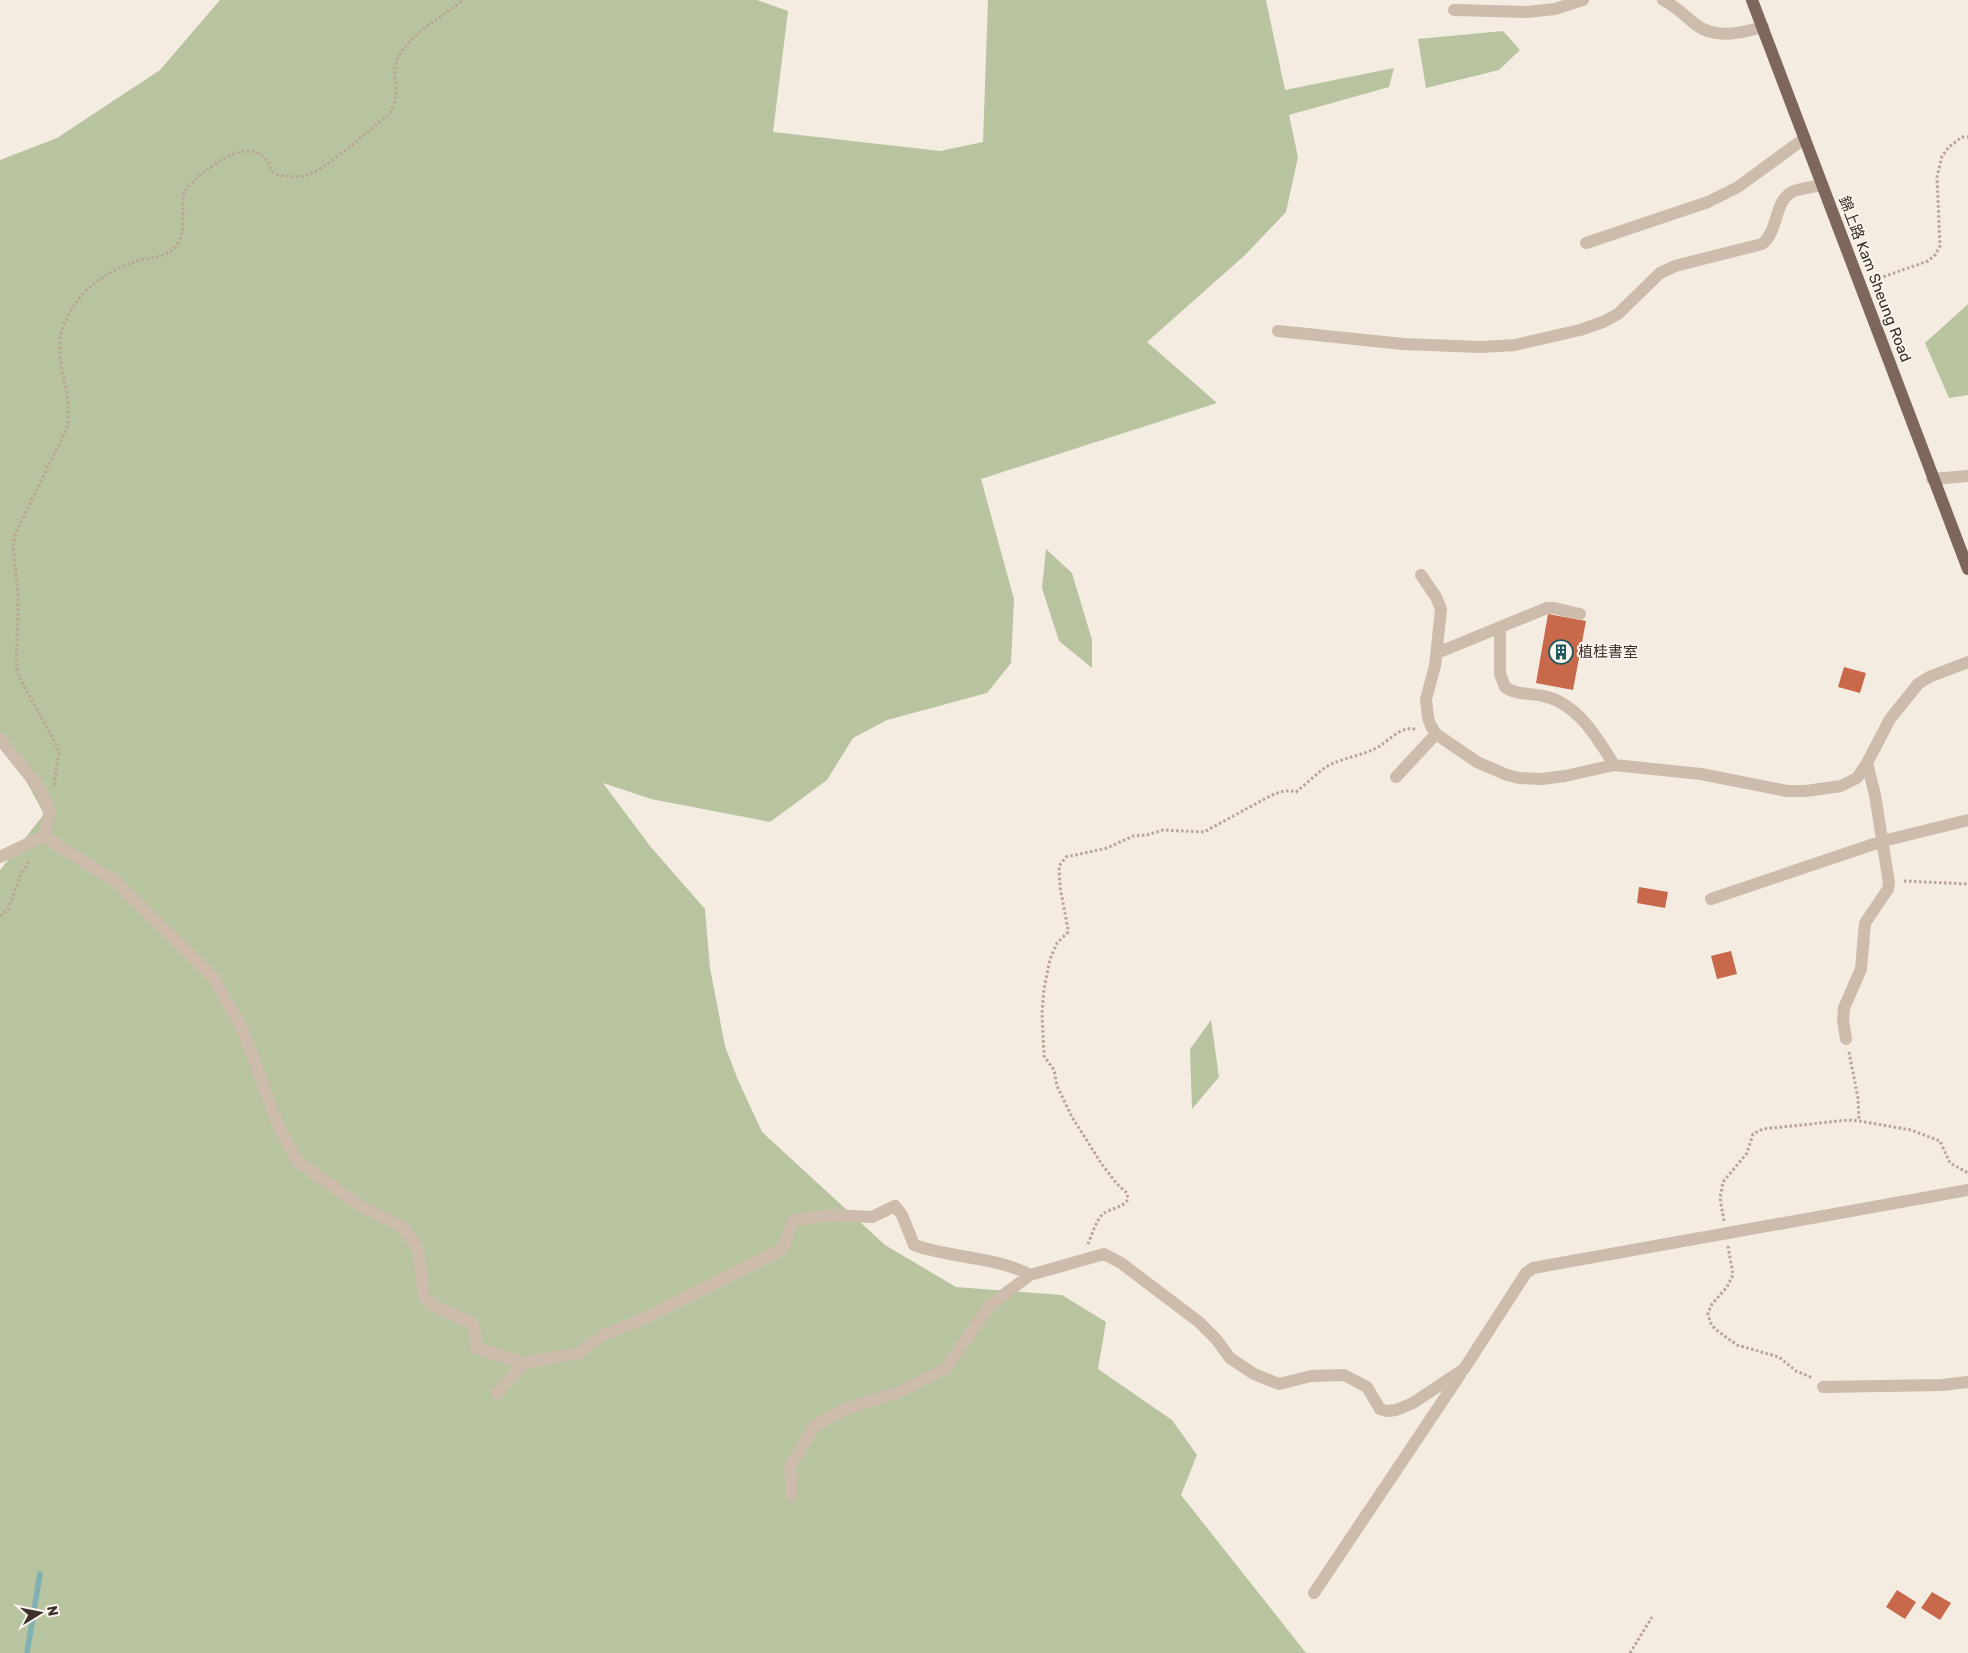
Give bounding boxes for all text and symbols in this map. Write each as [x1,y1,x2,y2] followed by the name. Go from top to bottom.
[1835,194,1915,364] street label: 錦上路 Kam Sheung Road
[1548,639,1574,665] building icon: 植桂書室
[1578,643,1638,661] place label: 植桂書室
[15,1588,65,1638] north arrow
[43,1604,62,1617] text: N

